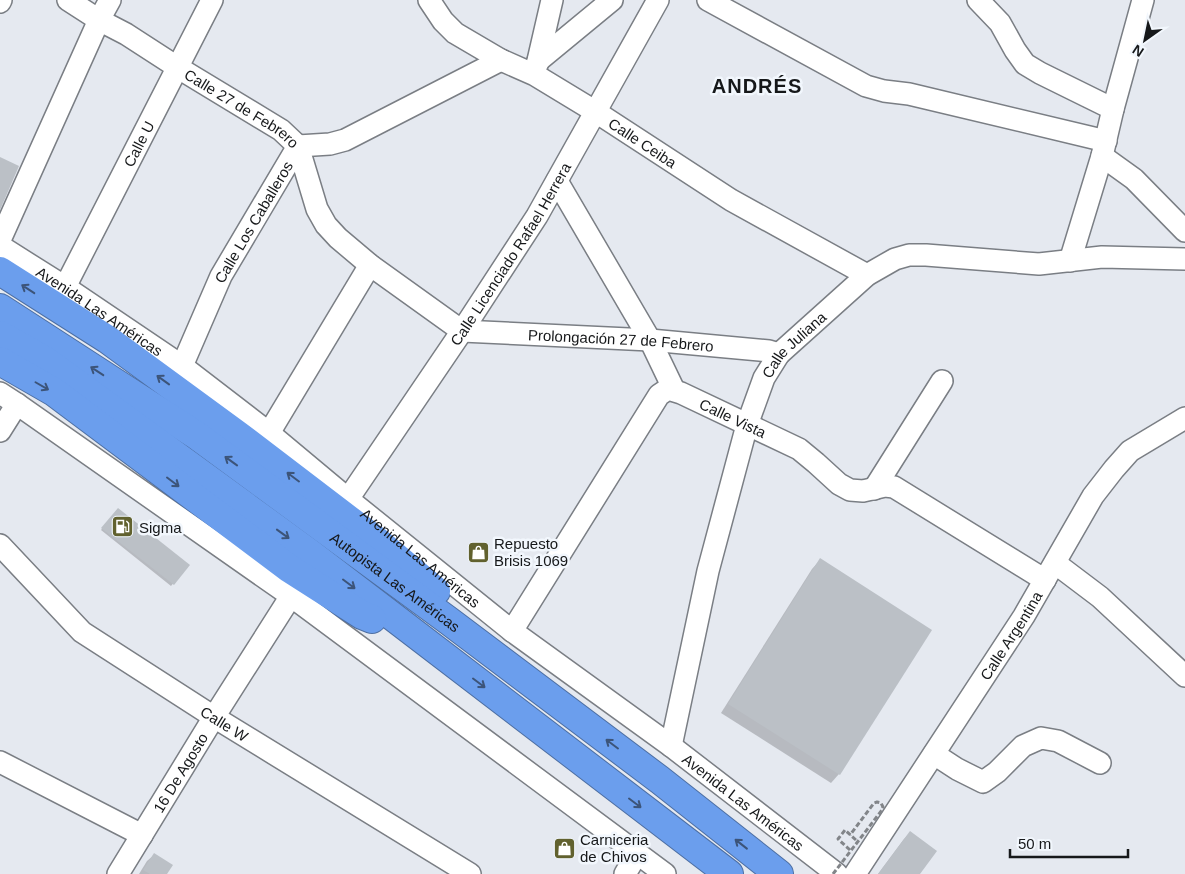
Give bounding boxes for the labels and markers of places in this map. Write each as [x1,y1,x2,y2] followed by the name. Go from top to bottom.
[111,515,135,539] fuel station icon: Sigma
[139,519,182,536] place label: Sigma
[494,535,568,569] place label: Repuesto Brisis 1069
[466,540,490,564] shop icon: Repuesto Brisis 1069
[580,831,649,865] place label: Carniceria de Chivos
[552,836,576,860] shop icon: Carniceria de Chivos

